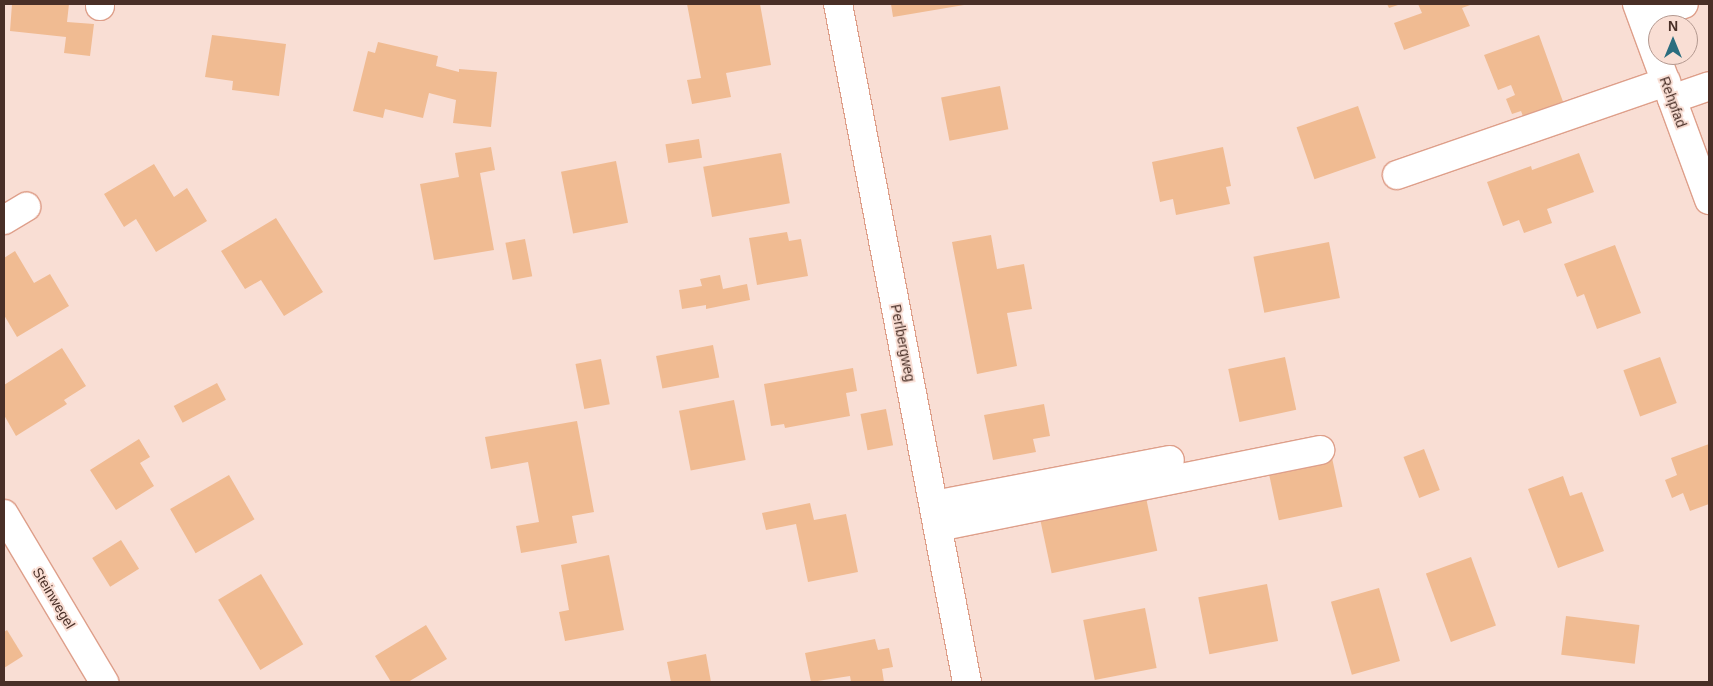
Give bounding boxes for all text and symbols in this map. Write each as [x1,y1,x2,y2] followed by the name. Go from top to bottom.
[1648,15,1698,65] north arrow
[1668,18,1678,34] text: N
[1656,74,1690,130] street label: Rehpfad
[887,303,919,383] street label: Perlbergweg
[29,564,79,632] street label: Steinwegel

